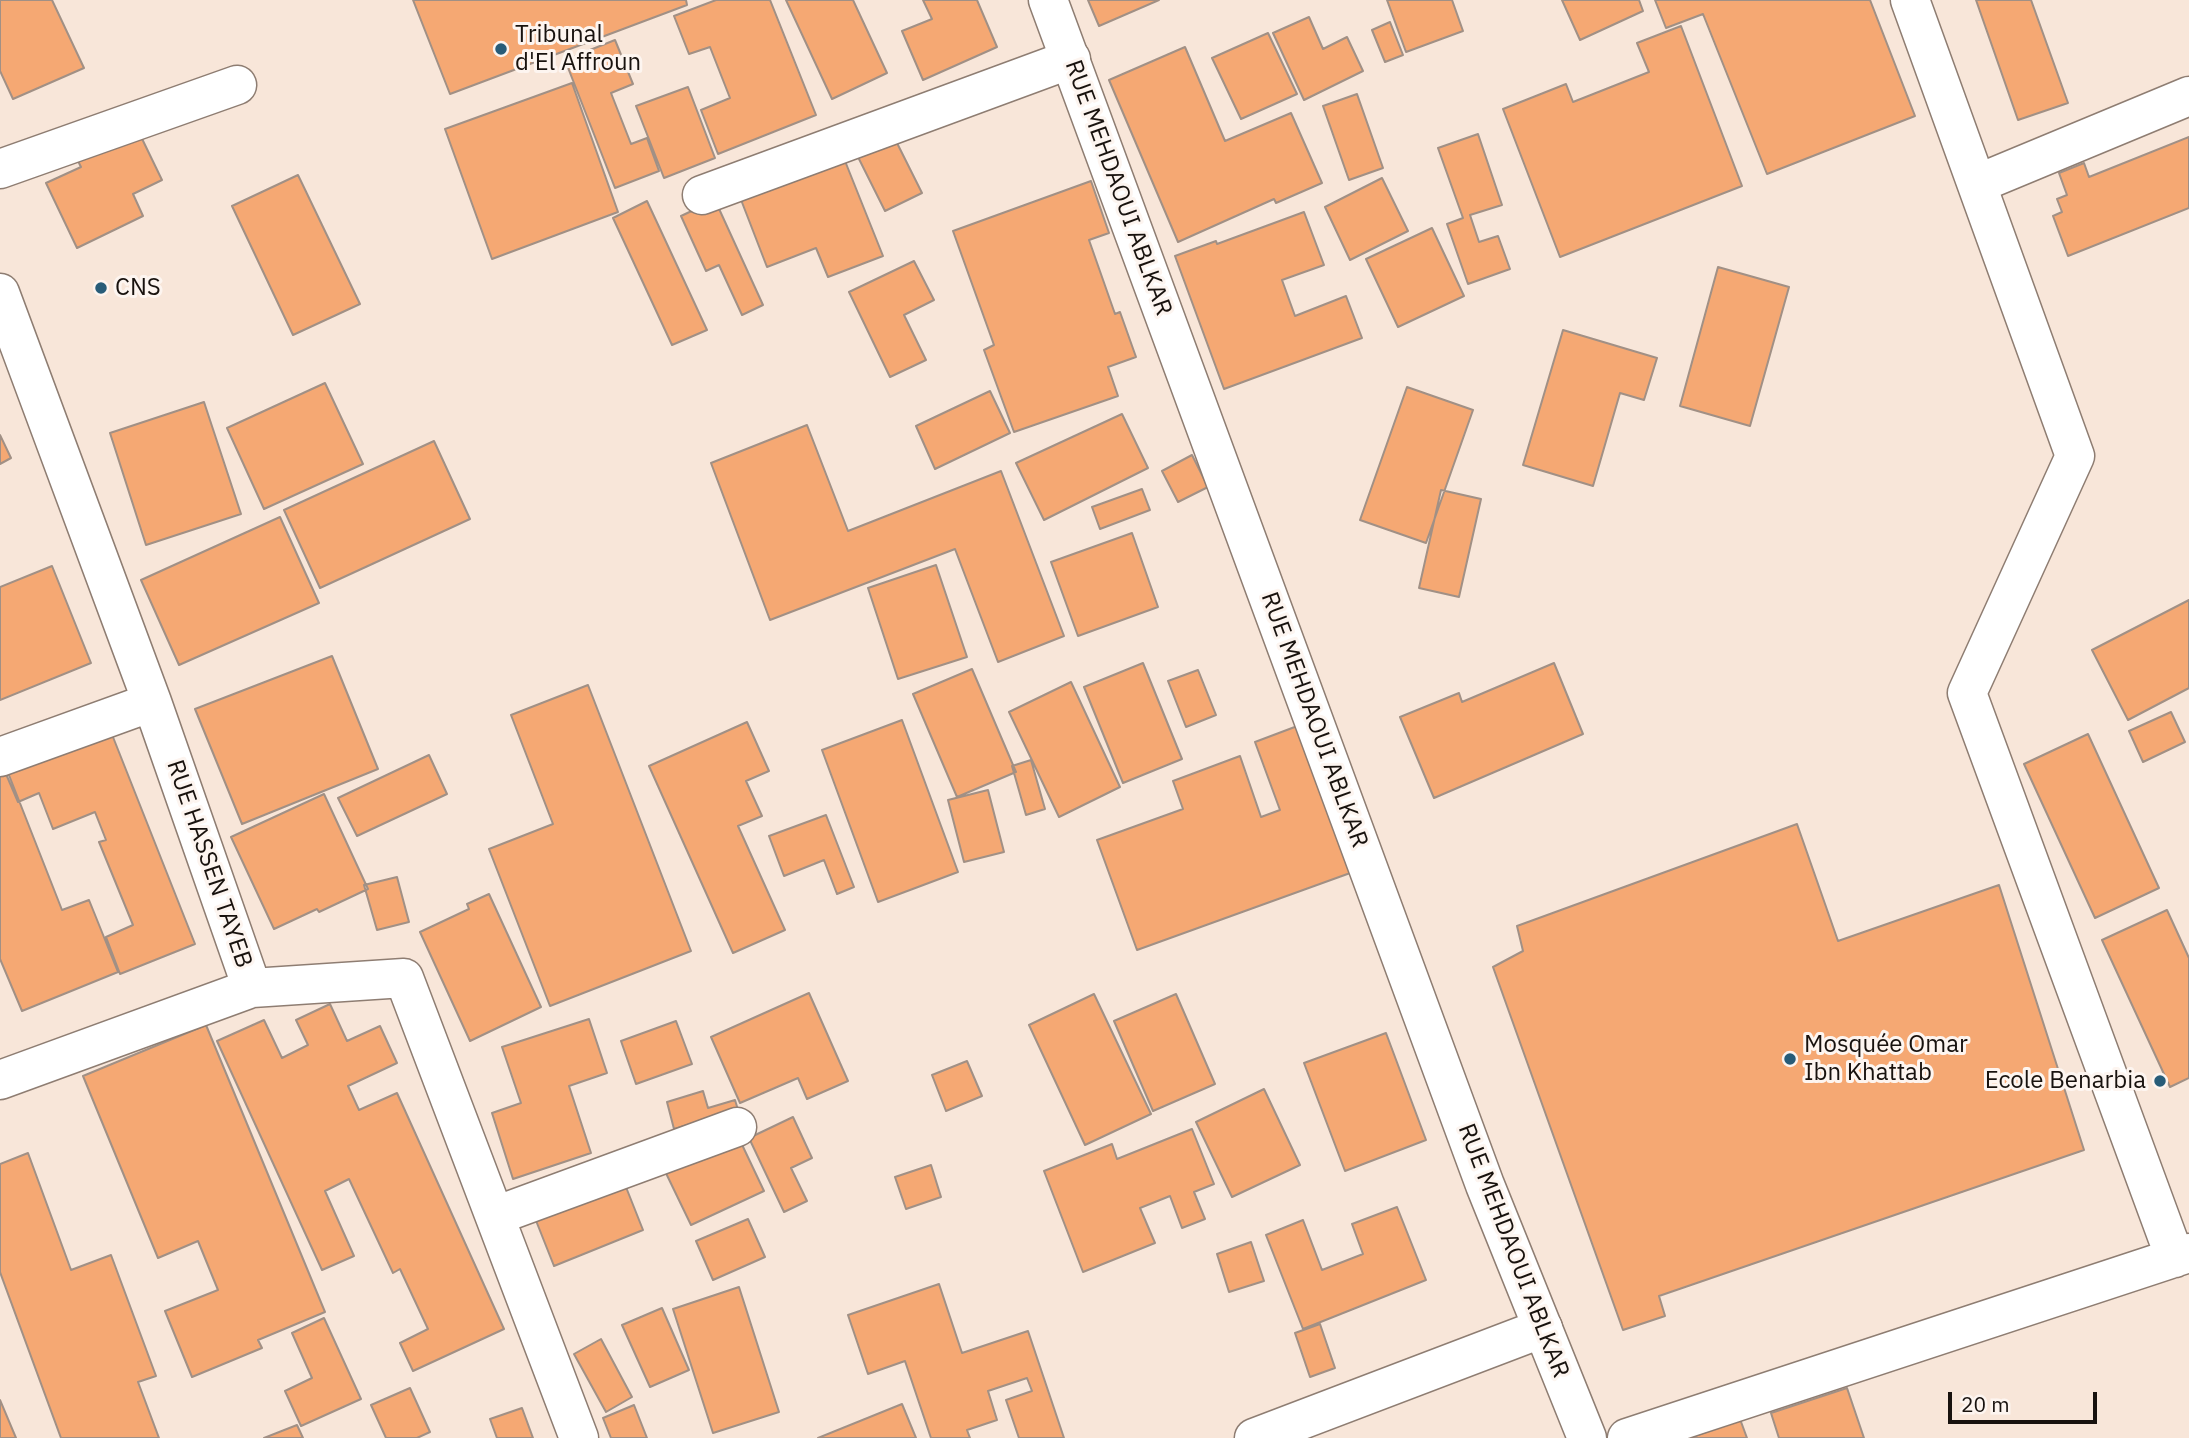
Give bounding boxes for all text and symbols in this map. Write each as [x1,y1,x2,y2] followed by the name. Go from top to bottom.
[515,21,641,77] place label: Tribunal d'El Affroun
[493,41,509,57] marker: Tribunal d'El Affroun
[1058,56,1178,320] street label: RUE MEHDAOUI ABLKAR
[115,274,161,302] place label: CNS
[93,280,109,296] marker: CNS
[1254,588,1374,852] street label: RUE MEHDAOUI ABLKAR
[160,756,258,972] street label: RUE HASSEN TAYEB
[1804,1031,1968,1087] place label: Mosquée Omar Ibn Khattab
[1782,1051,1798,1067] marker: Mosquée Omar Ibn Khattab
[1985,1067,2146,1095] place label: Ecole Benarbia
[2152,1073,2168,1089] marker: Ecole Benarbia
[1451,1120,1575,1382] street label: RUE MEHDAOUI ABLKAR
[1951,1378,2100,1422] scale bar
[1961,1390,2010,1418] text: 20 m

